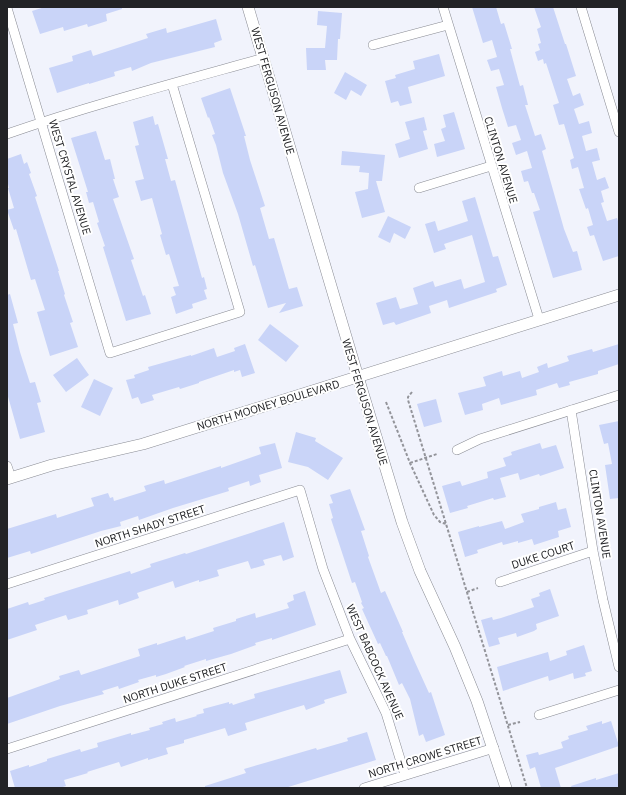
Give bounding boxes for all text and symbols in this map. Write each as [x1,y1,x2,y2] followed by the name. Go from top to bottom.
[248,26,298,156] street label: WEST FERGUSON AVENUE
[481,115,521,205] street label: CLINTON AVENUE
[46,118,94,236] street label: WEST CRYSTAL AVENUE
[339,337,391,467] street label: WEST FERGUSON AVENUE
[195,377,341,433] street label: NORTH MOONEY BOULEVARD
[586,468,614,560] street label: CLINTON AVENUE
[93,501,208,550] street label: NORTH SHADY STREET
[510,538,577,572] street label: DUKE COURT
[343,602,407,722] street label: WEST BABCOCK AVENUE
[121,659,229,706] street label: NORTH DUKE STREET
[367,733,484,781] street label: NORTH CROWE STREET

